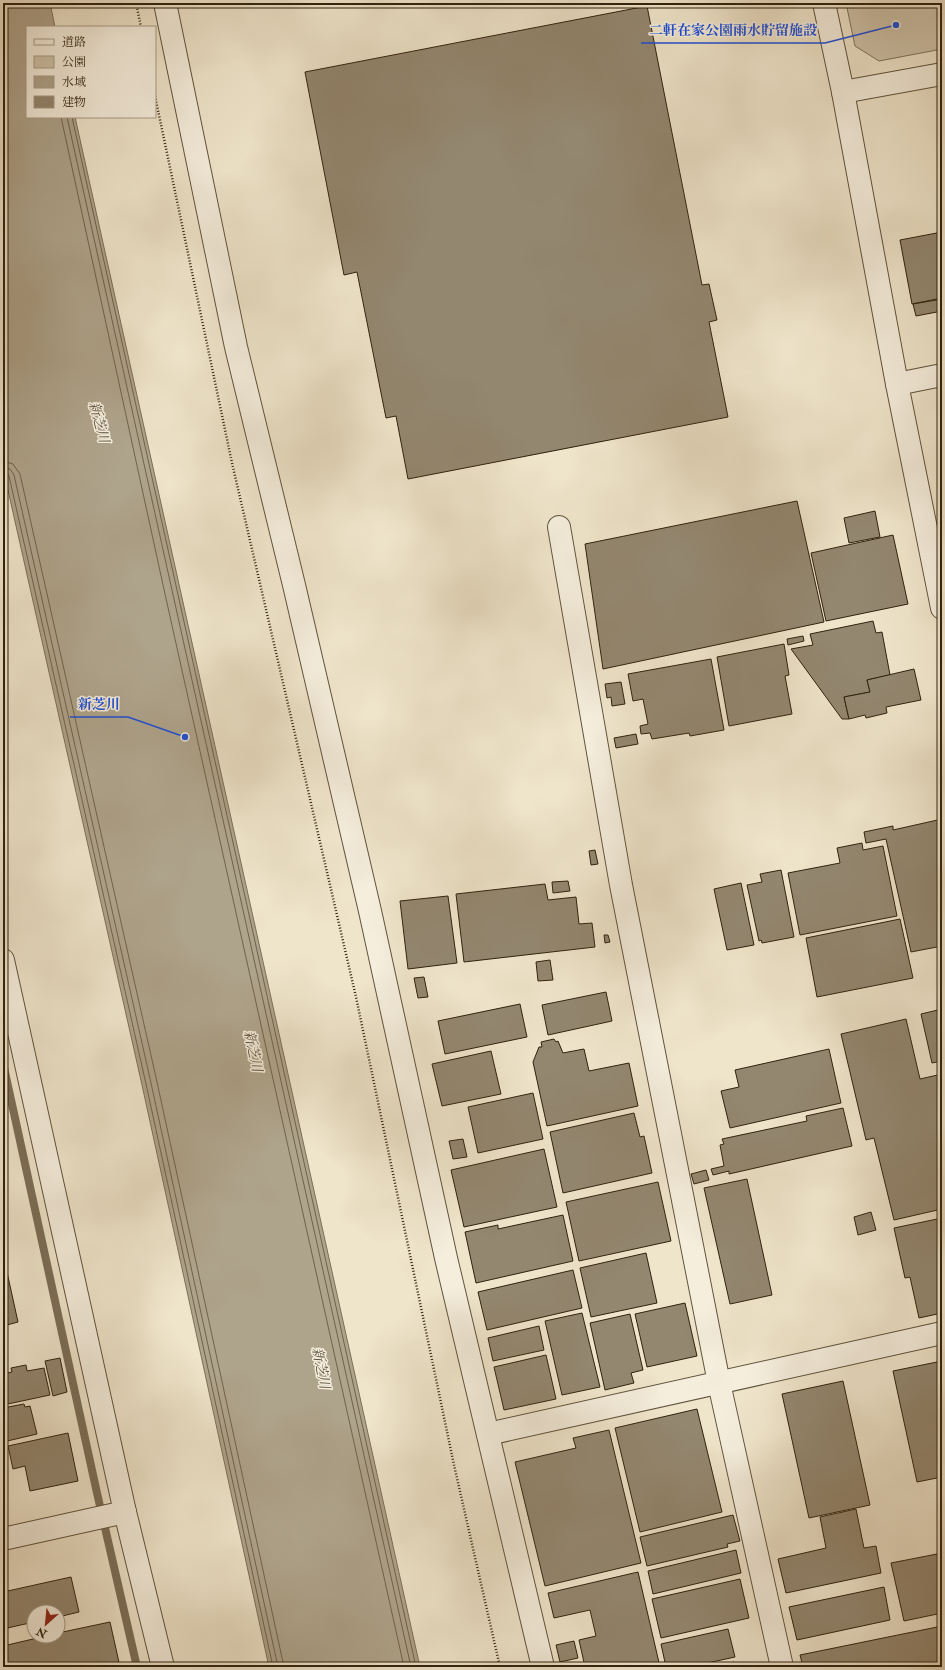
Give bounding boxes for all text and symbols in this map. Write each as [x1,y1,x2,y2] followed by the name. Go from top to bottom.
[641,17,825,43] callout: 二軒在家公園雨水貯留施設
[649,22,817,39] text: 二軒在家公園雨水貯留施設
[26,26,156,118] legend
[62,35,86,50] text: 道路
[62,55,86,70] text: 公園
[62,75,86,90] text: 水域
[62,95,86,110] text: 建物
[85,400,113,446] water label: 新芝川
[70,691,128,717] callout: 新芝川
[78,696,120,713] text: 新芝川
[240,1029,266,1075] water label: 新芝川
[309,1346,334,1392] water label: 新芝川
[26,1604,66,1644] north arrow
[33,1624,50,1641] text: N

